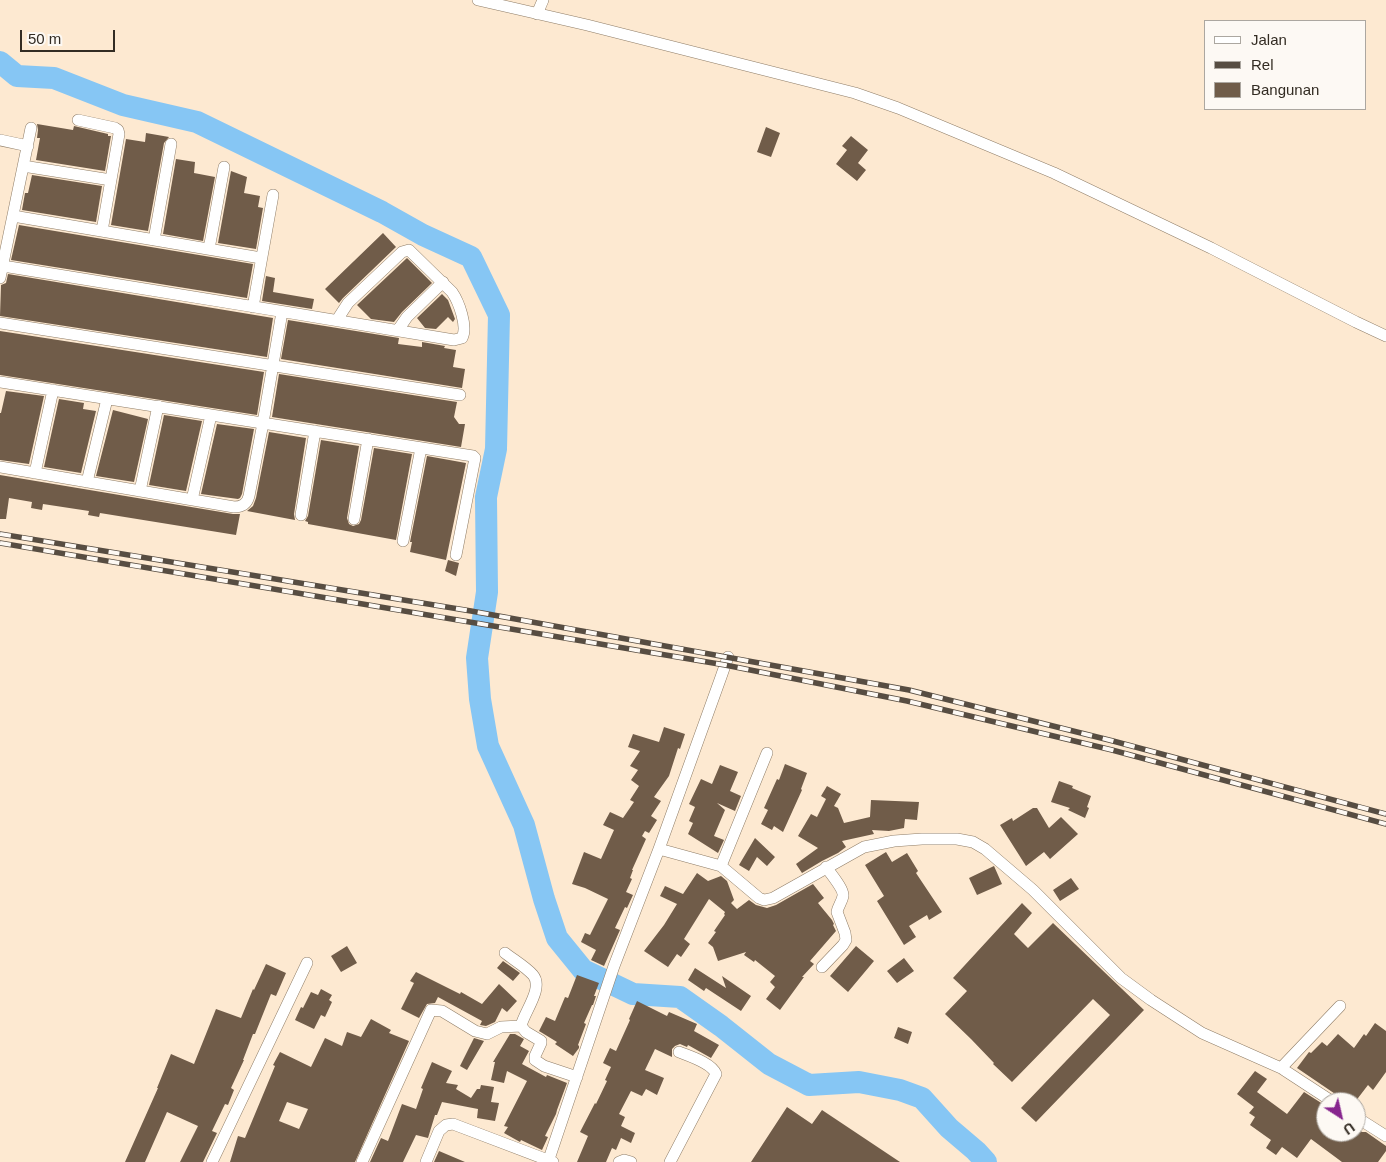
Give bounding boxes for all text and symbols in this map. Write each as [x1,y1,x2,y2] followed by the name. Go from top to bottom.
[22,20,118,52] scale bar
[1204,20,1366,110] legend
[28,30,61,47] text: 50 m
[1251,31,1287,48] text: Jalan
[1251,56,1274,73] text: Rel
[1251,81,1319,98] text: Bangunan
[1316,1092,1366,1142] north arrow
[1340,1119,1358,1138] text: U

